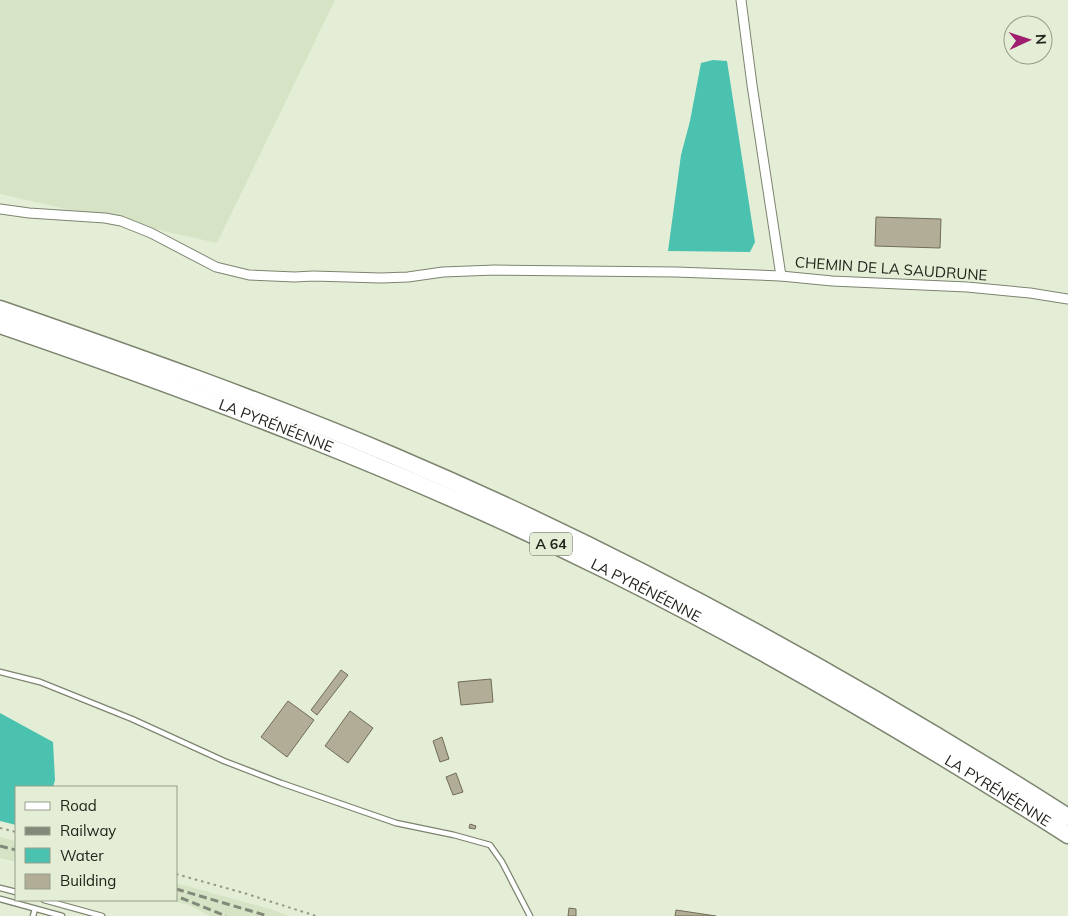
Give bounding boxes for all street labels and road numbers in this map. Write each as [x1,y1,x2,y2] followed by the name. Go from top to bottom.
[794,252,988,285] street label: CHEMIN DE LA SAUDRUNE
[216,395,336,456] street label: LA PYRÉNÉENNE
[530,532,572,556] road number: A 64
[588,554,705,626] street label: LA PYRÉNÉENNE
[941,750,1055,831] street label: LA PYRÉNÉENNE

